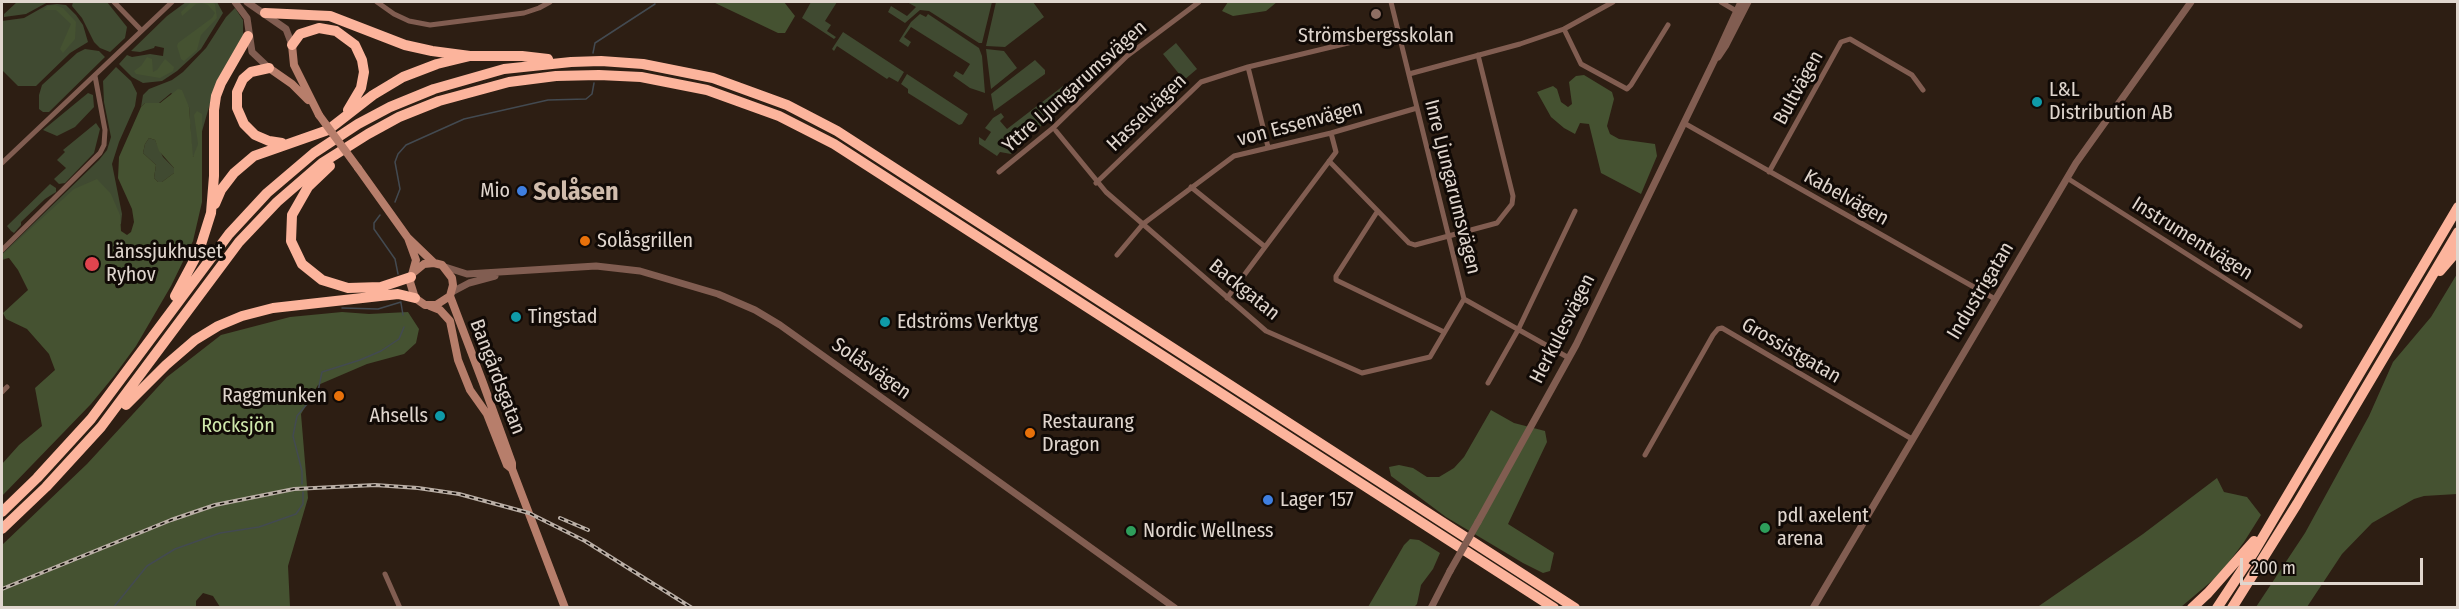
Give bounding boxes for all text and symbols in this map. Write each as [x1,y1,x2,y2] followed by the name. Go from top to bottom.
[1369,7,1383,21] marker: Strömsbergsskolan
[998,16,1152,158] street label: Yttre Ljungarumsvägen
[1298,24,1454,48] place label: Strömsbergsskolan
[1769,47,1829,129] street label: Bultvägen
[1102,69,1192,157] street label: Hasselvägen
[2049,78,2173,125] place label: L&L Distribution AB
[2030,95,2044,109] marker: L&L Distribution AB
[1235,96,1365,152] street label: von Essenvägen
[1419,97,1485,277] street label: Inre Ljungarumsvägen
[1799,165,1893,231] street label: Kabelvägen
[533,177,619,209] district label: Solåsen
[480,179,510,203] place label: Mio
[515,184,529,198] marker: Mio
[2127,192,2257,286] street label: Instrumentvägen
[597,229,693,253] place label: Solåsgrillen
[578,234,592,248] marker: Solåsgrillen
[1942,238,2020,344] street label: Industrigatan
[106,240,223,287] place label: Länssjukhuset Ryhov
[1204,254,1284,326] street label: Backgatan
[83,255,101,273] marker: Länssjukhuset Ryhov
[1525,270,1601,388] street label: Herkulesvägen
[528,305,598,329] place label: Tingstad
[509,310,523,324] marker: Tingstad
[897,310,1038,334] place label: Edströms Verktyg
[1737,313,1845,389] street label: Grossistgatan
[878,315,892,329] marker: Edströms Verktyg
[464,316,530,438] street label: Bangårdsgatan
[827,333,915,405] street label: Solåsvägen
[222,384,327,408] place label: Raggmunken
[332,389,346,403] marker: Raggmunken
[369,404,428,428] place label: Ahsells
[433,409,447,423] marker: Ahsells
[1042,410,1134,457] place label: Restaurang Dragon
[201,414,275,438] park label: Rocksjön
[1023,426,1037,440] marker: Restaurang Dragon
[1280,488,1354,512] place label: Lager 157
[1261,493,1275,507] marker: Lager 157
[1777,504,1869,551] place label: pdl axelent arena
[1143,519,1274,543] place label: Nordic Wellness
[1758,521,1772,535] marker: pdl axelent arena
[1124,524,1138,538] marker: Nordic Wellness
[2243,546,2426,584] scale bar
[2251,557,2296,579] text: 200 m

